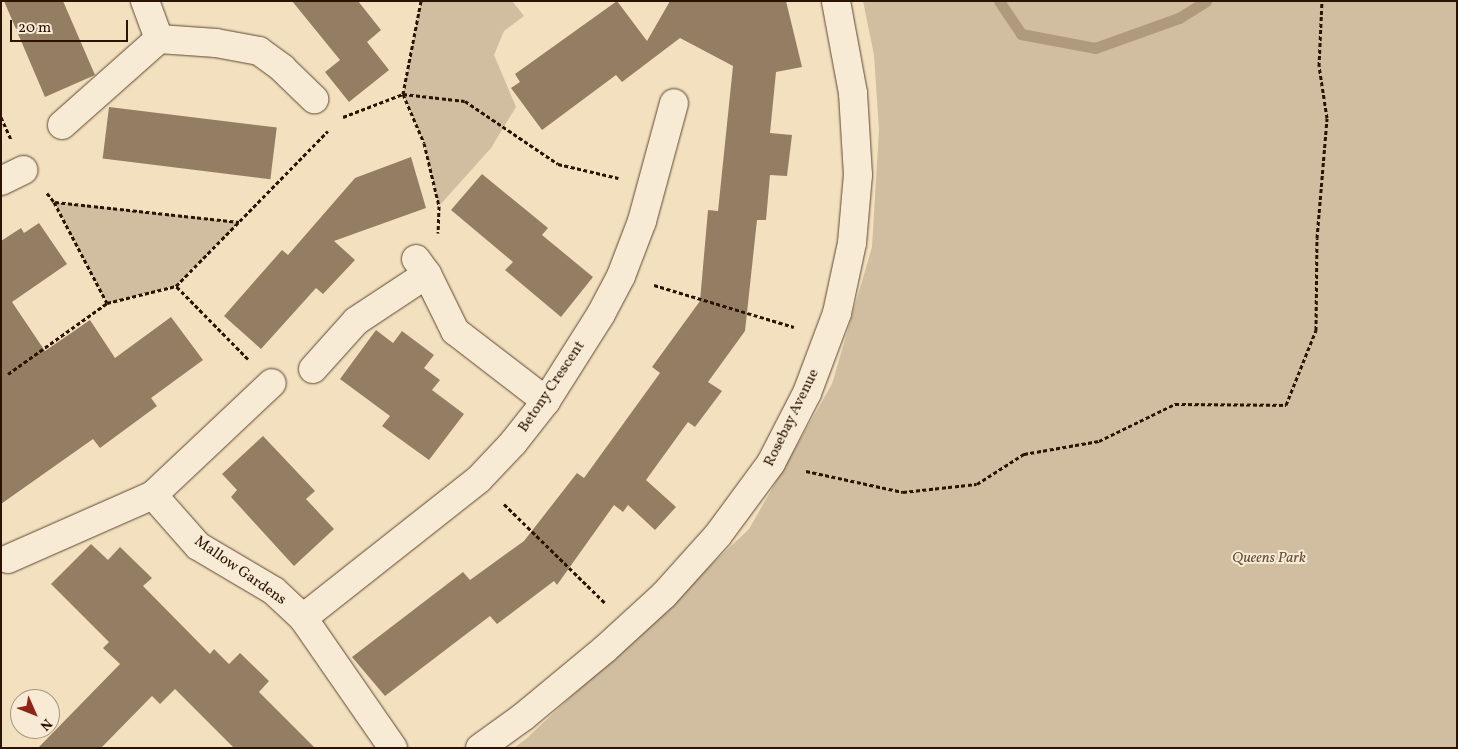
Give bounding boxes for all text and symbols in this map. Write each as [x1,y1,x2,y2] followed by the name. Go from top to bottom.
[12,10,130,42] scale bar
[18,18,51,39] text: 20 m
[515,338,589,436] street label: Betony Crescent
[760,366,824,470] street label: Rosebay Avenue
[190,533,290,609] street label: Mallow Gardens
[1232,550,1306,568] park label: Queens Park
[10,689,60,739] north arrow
[35,714,56,734] text: N

